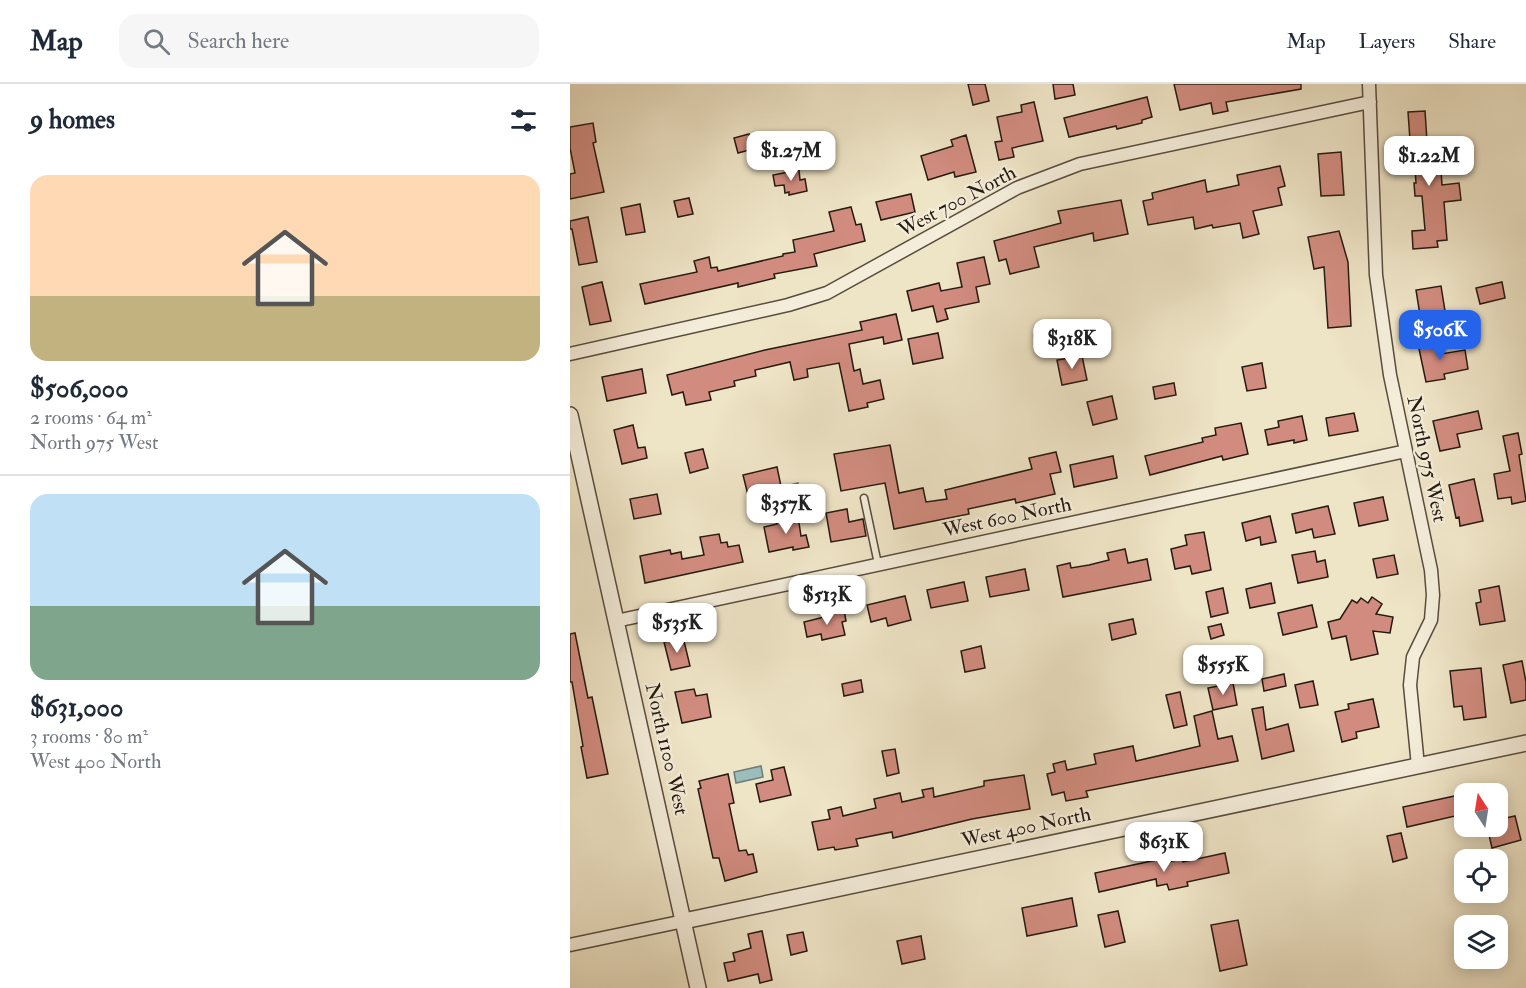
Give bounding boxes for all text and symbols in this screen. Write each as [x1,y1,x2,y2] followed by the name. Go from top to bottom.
[119,14,539,68] search box
[30,24,83,59] text: Map
[140,25,173,58] icon: search
[188,27,289,55] text: Search here
[1286,28,1326,55] text: Map
[1359,28,1415,55] text: Layers
[1448,28,1496,55] text: Share
[30,104,115,136] text: 9 homes
[507,104,540,137] icon: filters
[742,131,840,182] pin: $1.27M
[1380,136,1478,187] pin: $1.22M
[761,138,821,163] text: $1.27M
[1398,143,1460,168] text: $1.22M
[893,159,1021,243] street label: West 700 North
[231,214,339,322] icon: home
[1398,310,1482,361] pin: $506K
[1413,317,1467,342] text: $506K
[1030,319,1114,370] pin: $318K
[1047,326,1097,351] text: $318K
[30,373,129,405] text: $506,000
[1401,394,1453,525] street label: North 975 West
[30,405,152,430] text: 2 rooms · 64 m²
[30,430,158,455] text: North 975 West
[744,484,828,535] pin: $357K
[761,491,811,516] text: $357K
[939,491,1074,543] street label: West 600 North
[231,533,339,641] icon: home
[785,575,869,626] pin: $513K
[803,582,851,607] text: $513K
[635,603,719,654] pin: $535K
[652,610,702,635] text: $535K
[1181,645,1265,696] pin: $555K
[1197,652,1249,677] text: $555K
[640,680,694,818] street label: North 1100 West
[30,692,123,724] text: $631,000
[30,724,148,749] text: 3 rooms · 80 m²
[30,749,161,774] text: West 400 North
[1454,783,1508,837] north arrow
[1454,783,1508,969] map controls
[958,801,1093,853] street label: West 400 North
[1122,822,1206,873] pin: $631K
[1139,829,1189,854] text: $631K
[1454,849,1508,903] button: locate
[1454,915,1508,969] button: layers

